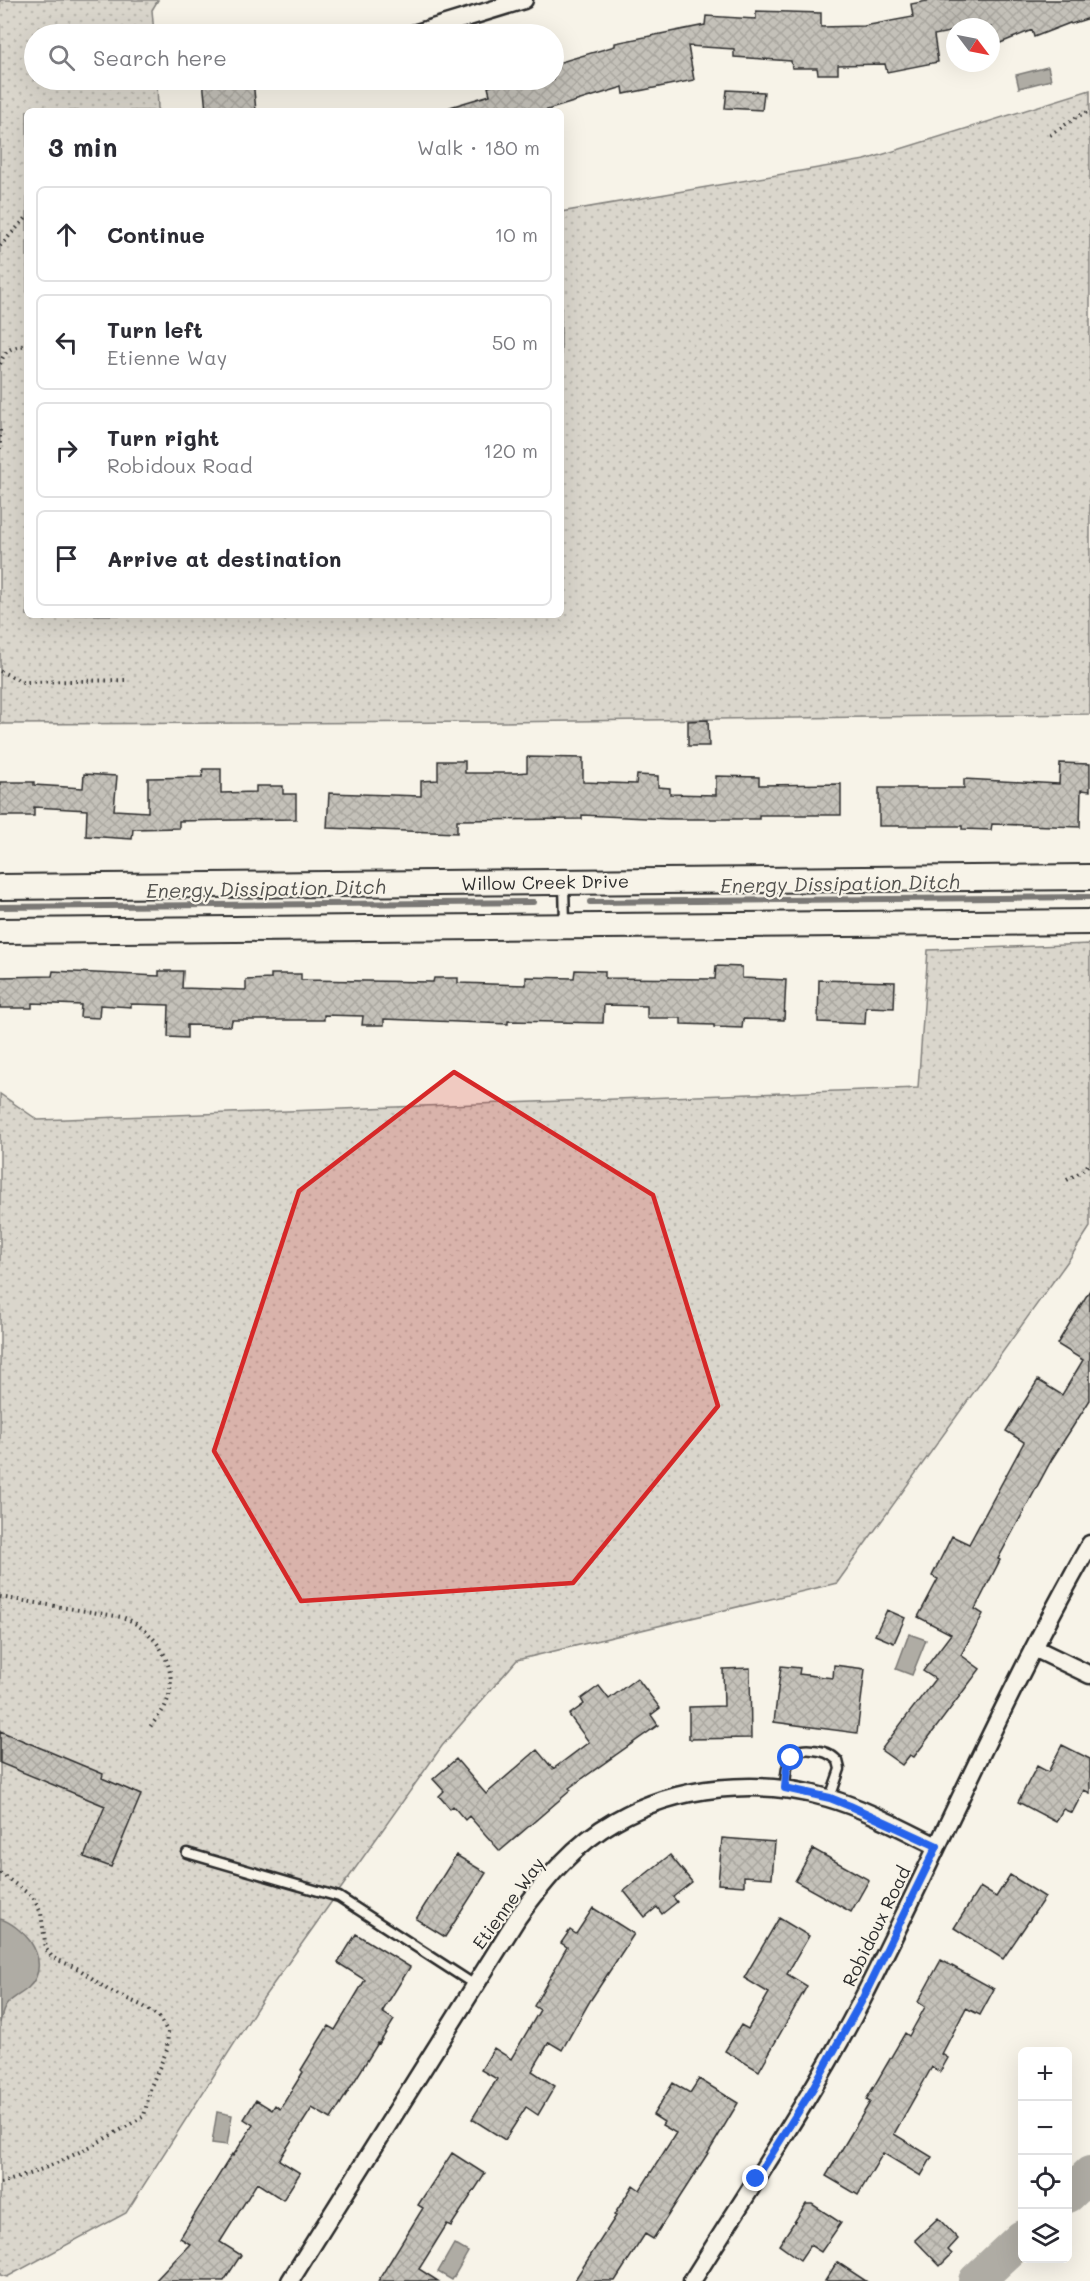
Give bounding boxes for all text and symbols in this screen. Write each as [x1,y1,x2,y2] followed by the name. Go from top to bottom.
[946,18,1000,72] north arrow
[24,24,564,90] search box
[45,41,78,74] icon: search
[93,43,227,72] text: Search here
[48,130,117,164] text: 3 min
[417,134,540,160] text: Walk · 180 m
[50,218,83,251] icon: ahead
[107,220,205,249] text: Continue
[494,221,538,247] text: 10 m
[107,315,203,344] text: Turn left
[50,326,83,359] icon: left
[492,329,538,355] text: 50 m
[107,344,227,370] text: Etienne Way
[107,423,219,452] text: Turn right
[50,434,83,467] icon: right
[483,437,538,463] text: 120 m
[107,452,252,478] text: Robidoux Road
[50,542,83,575] icon: arrive
[107,544,342,573] text: Arrive at destination
[720,868,960,898] water label: Energy Dissipation Ditch
[461,869,629,895] street label: Willow Creek Drive
[146,873,386,903] water label: Energy Dissipation Ditch
[777,1744,803,1770] route start
[467,1852,549,1954] street label: Etienne Way
[837,1862,915,1990] street label: Robidoux Road
[1018,2047,1072,2263] map controls
[1018,2047,1072,2101] button: +
[1018,2101,1072,2155] button: −
[1018,2155,1072,2209] button: locate
[742,2165,768,2191] route end
[1018,2209,1072,2263] button: layers

